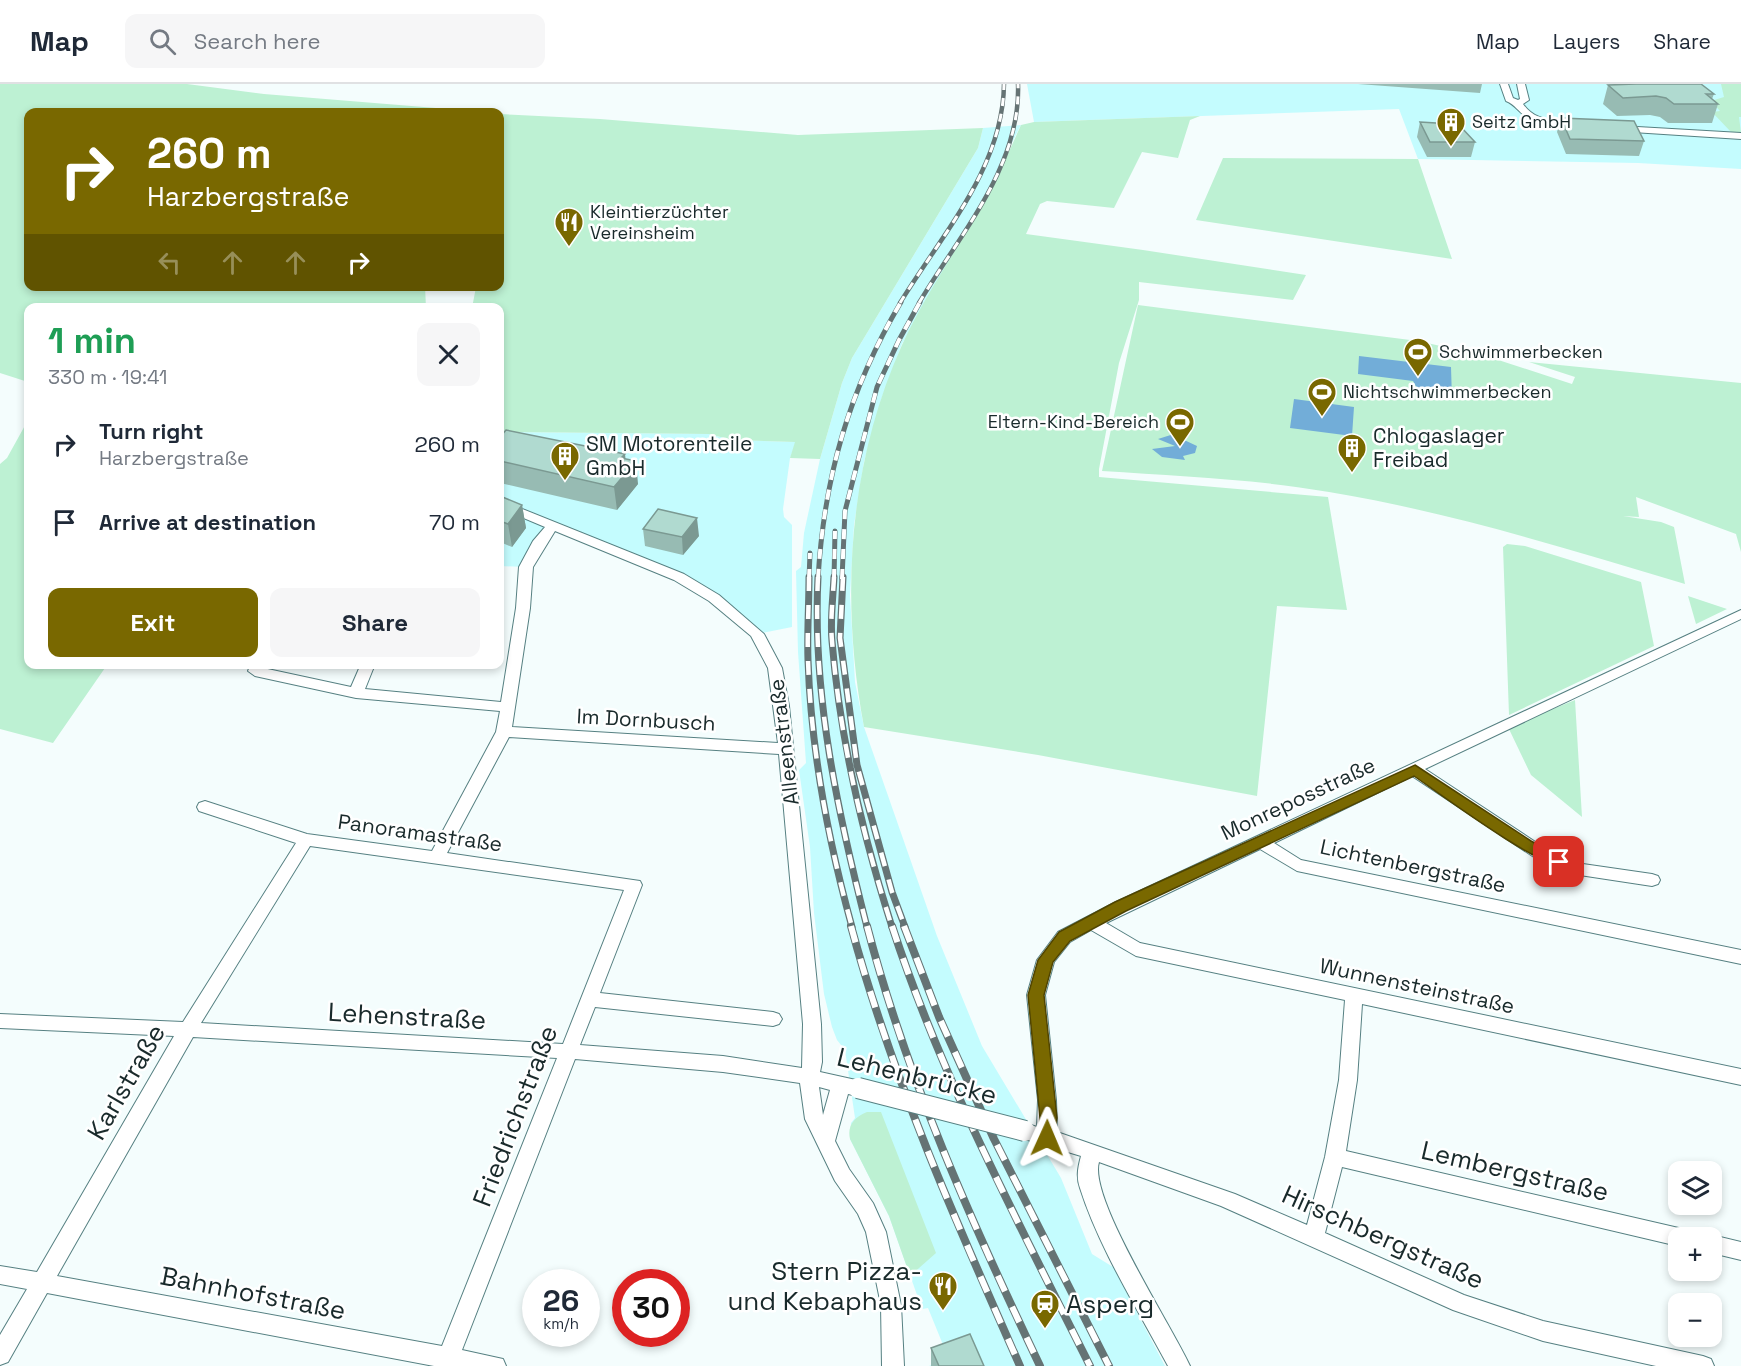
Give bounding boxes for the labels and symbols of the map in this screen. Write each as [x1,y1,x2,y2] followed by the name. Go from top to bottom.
[1435,106,1467,148] building icon: Seitz GmbH
[1472,110,1571,133] place label: Seitz GmbH
[590,200,729,244] place label: Kleintierzüchter Vereinsheim
[553,206,585,248] restaurant icon: Kleintierzüchter Vereinsheim
[1402,336,1434,378] sports icon: Schwimmerbecken
[1439,340,1603,363] place label: Schwimmerbecken
[1306,376,1338,418] sports icon: Nichtschwimmerbecken
[1343,380,1552,403] place label: Nichtschwimmerbecken
[1164,406,1196,448] sports icon: Eltern-Kind-Bereich
[988,410,1159,433] place label: Eltern-Kind-Bereich
[1373,422,1505,473] place label: Chlogaslager Freibad
[586,430,752,481] place label: SM Motorenteile GmbH
[1336,432,1368,474] building icon: Chlogaslager Freibad
[549,440,581,482] building icon: SM Motorenteile GmbH
[762,677,805,807] street label: Alleenstraße
[576,702,716,737] street label: Im Dornbusch
[1216,751,1379,846] street label: Monreposstraße
[336,808,504,857] street label: Panoramastraße
[1318,833,1508,898] street label: Lichtenbergstraße
[1533,836,1584,887] pin
[1317,952,1517,1019] street label: Wunnensteinstraße
[327,995,487,1037] street label: Lehenstraße
[79,1018,173,1146] street label: Karlstraße
[465,1021,565,1211] street label: Friedrichstraße
[834,1040,1000,1112] street label: Lehenbrücke
[1015,1106,1079,1170] position arrow
[1418,1133,1612,1209] street label: Lembergstraße
[1277,1177,1489,1297] street label: Hirschbergstraße
[727,1254,922,1318] place label: Stern Pizza- und Kebaphaus
[157,1258,349,1328] street label: Bahnhofstraße
[612,1269,690,1347] speed limit sign: 30
[927,1270,959,1312] restaurant icon: Stern Pizza- und Kebaphaus
[1066,1287,1154,1321] place label: Asperg
[1029,1288,1061,1330] station icon: Asperg

